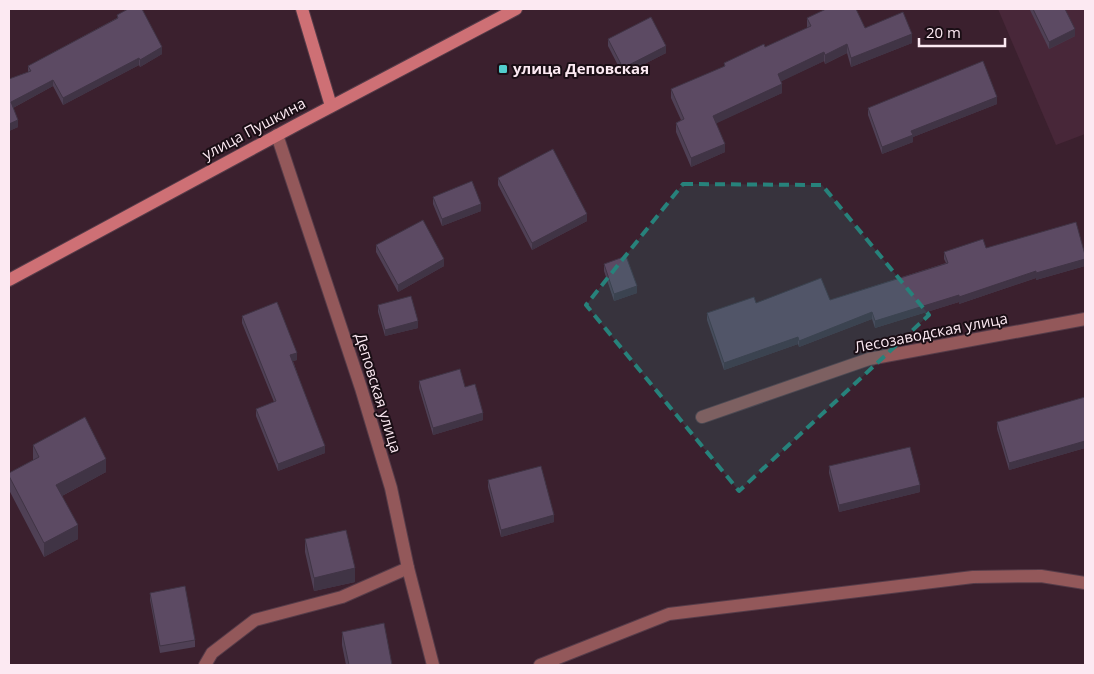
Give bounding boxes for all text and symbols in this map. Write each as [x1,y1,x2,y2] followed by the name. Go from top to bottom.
[919,15,1005,47] scale bar
[926,22,961,42] text: 20 m
[513,58,649,78] place label: улица Деповская
[497,63,509,75] marker: улица Деповская
[198,92,309,164] street label: улица Пушкина
[852,307,1009,357] street label: Лесозаводская улица
[351,330,407,455] street label: Деповская улица

